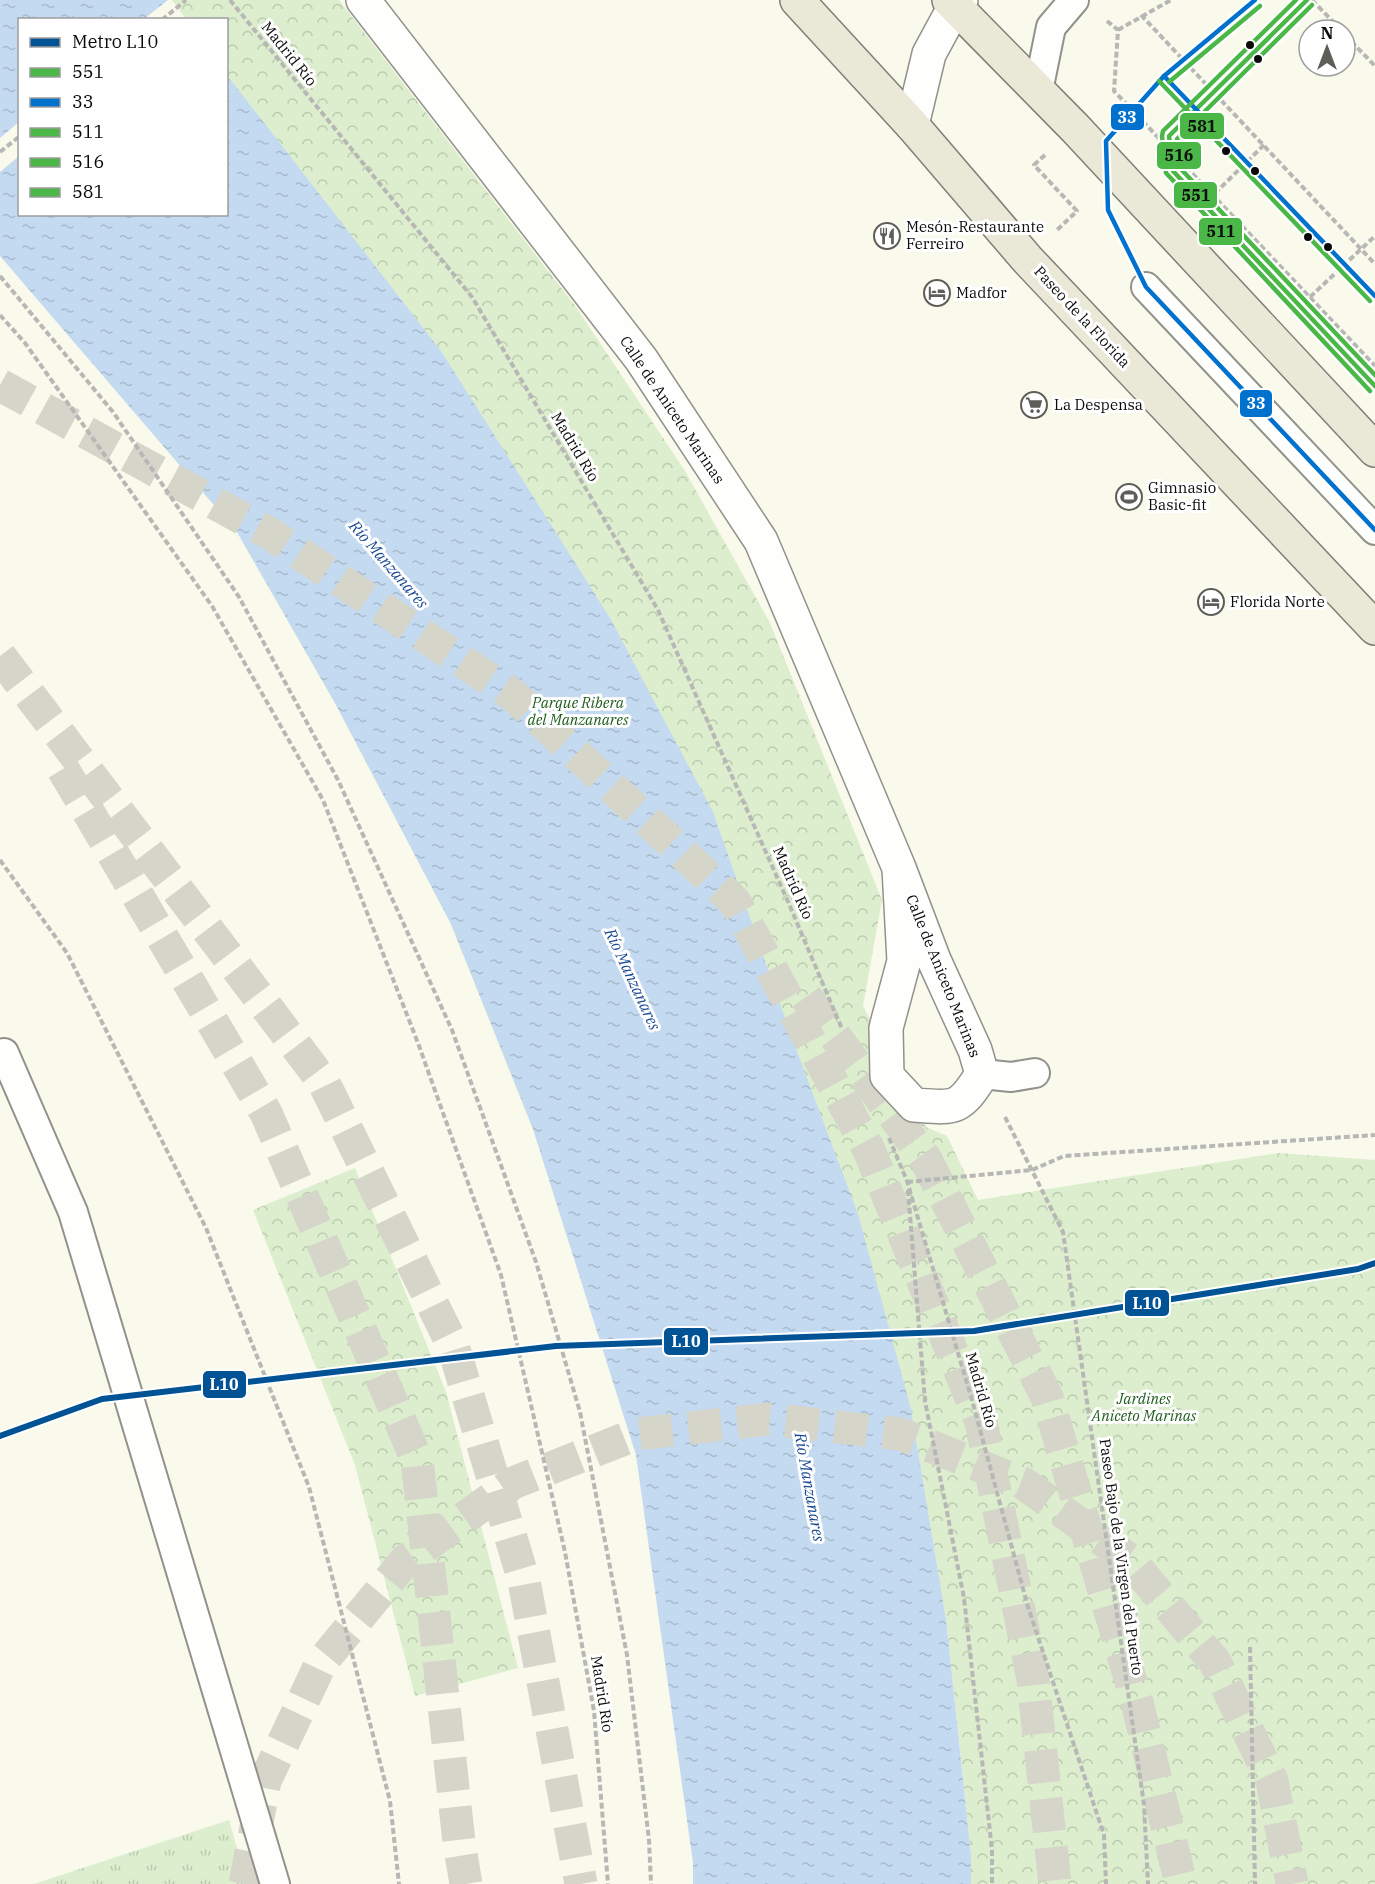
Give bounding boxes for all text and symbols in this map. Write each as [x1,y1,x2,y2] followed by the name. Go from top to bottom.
[18,18,228,216] legend
[258,18,321,90] street label: Madrid Río
[1297,18,1357,78] north arrow
[1321,23,1333,43] text: N
[72,30,158,53] text: Metro L10
[1244,39,1256,51] unlabelled marker
[1252,53,1264,65] unlabelled marker
[72,60,104,83] text: 551
[72,90,94,113] text: 33
[1110,103,1145,131] line badge: 33
[1117,107,1137,127] text: 33
[1179,112,1225,140] line badge: 581
[1188,116,1216,136] text: 581
[72,120,104,143] text: 511
[1156,141,1202,170] line badge: 516
[1165,145,1193,165] text: 516
[1220,145,1232,157] unlabelled marker
[72,150,104,173] text: 516
[1249,165,1261,177] unlabelled marker
[72,180,104,203] text: 581
[1173,181,1218,209] line badge: 551
[1182,185,1210,205] text: 551
[906,217,1044,253] place label: Mesón-Restaurante Ferreiro
[1198,217,1243,246] line badge: 511
[872,221,902,251] restaurant icon: Mesón-Restaurante Ferreiro
[1207,221,1235,241] text: 511
[1302,231,1314,243] unlabelled marker
[1322,241,1334,253] unlabelled marker
[1030,262,1134,372] street label: Paseo de la Florida
[922,278,952,308] hotel icon: Madfor
[956,283,1007,302] place label: Madfor
[616,332,729,487] street label: Calle de Aniceto Marinas
[1239,389,1273,418] line badge: 33
[1019,390,1049,420] supermarket icon: La Despensa
[1246,393,1266,413] text: 33
[1054,395,1143,414] place label: La Despensa
[547,409,604,485] street label: Madrid Río
[1148,478,1216,514] place label: Gimnasio Basic-fit
[1114,482,1144,512] sports icon: Gimnasio Basic-fit
[345,515,433,612] water label: Río Manzanares
[1196,587,1226,617] hotel icon: Florida Norte
[1230,592,1325,611] place label: Florida Norte
[527,693,629,729] park label: Parque Ribera del Manzanares
[769,843,818,922] street label: Madrid Río
[902,892,985,1060] street label: Calle de Aniceto Marinas
[600,924,665,1033] water label: Río Manzanares
[1124,1289,1170,1317] line badge: L10
[1132,1293,1162,1313] text: L10
[663,1327,709,1356] line badge: L10
[671,1331,701,1351] text: L10
[962,1350,1001,1430] street label: Madrid Río
[202,1370,247,1399] line badge: L10
[209,1374,239,1394] text: L10
[1091,1389,1197,1425] park label: Jardines Aniceto Marinas
[790,1430,829,1543] water label: Río Manzanares
[1095,1437,1148,1676] street label: Paseo Bajo de la Virgen del Puerto
[587,1654,618,1734] street label: Madrid Río

